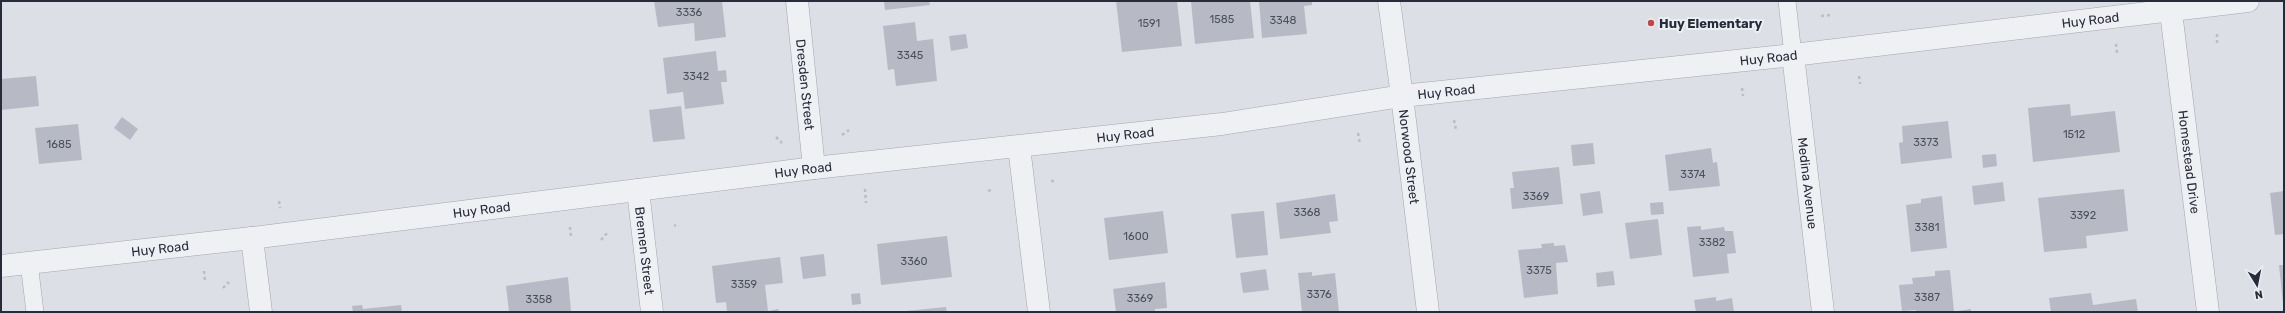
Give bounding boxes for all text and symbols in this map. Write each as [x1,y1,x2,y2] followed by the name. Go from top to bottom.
[676,6,703,19] house number: 3336
[2061,9,2120,31] street label: Huy Road
[1210,13,1235,26] house number: 1585
[1269,14,1297,27] house number: 3348
[1659,16,1763,31] place label: Huy Elementary
[1138,17,1160,30] house number: 1591
[1646,18,1656,28] marker: Huy Elementary
[793,38,818,131] street label: Dresden Street
[1739,47,1798,68] street label: Huy Road
[897,49,924,62] house number: 3345
[683,70,709,83] house number: 3342
[1417,81,1476,102] street label: Huy Road
[1396,109,1422,205] street label: Norwood Street
[2176,109,2203,214] street label: Homestead Drive
[1096,124,1155,145] street label: Huy Road
[2063,128,2085,141] house number: 1512
[1913,136,1939,149] house number: 3373
[1795,137,1821,230] street label: Medina Avenue
[47,138,72,151] house number: 1685
[773,159,833,180] street label: Huy Road
[1680,168,1706,181] house number: 3374
[1523,190,1549,203] house number: 3369
[452,198,511,220] street label: Huy Road
[632,206,657,295] street label: Bremen Street
[1294,206,1320,219] house number: 3368
[2070,209,2096,222] house number: 3392
[1915,221,1939,234] house number: 3381
[1123,230,1149,243] house number: 1600
[1699,236,1725,249] house number: 3382
[130,238,190,259] street label: Huy Road
[901,255,927,268] house number: 3360
[1526,264,1552,277] house number: 3375
[2237,265,2277,305] north arrow
[731,278,757,291] house number: 3359
[2254,287,2264,301] text: N
[1306,288,1332,301] house number: 3376
[1914,291,1940,304] house number: 3387
[1127,292,1153,305] house number: 3369
[526,293,552,306] house number: 3358

